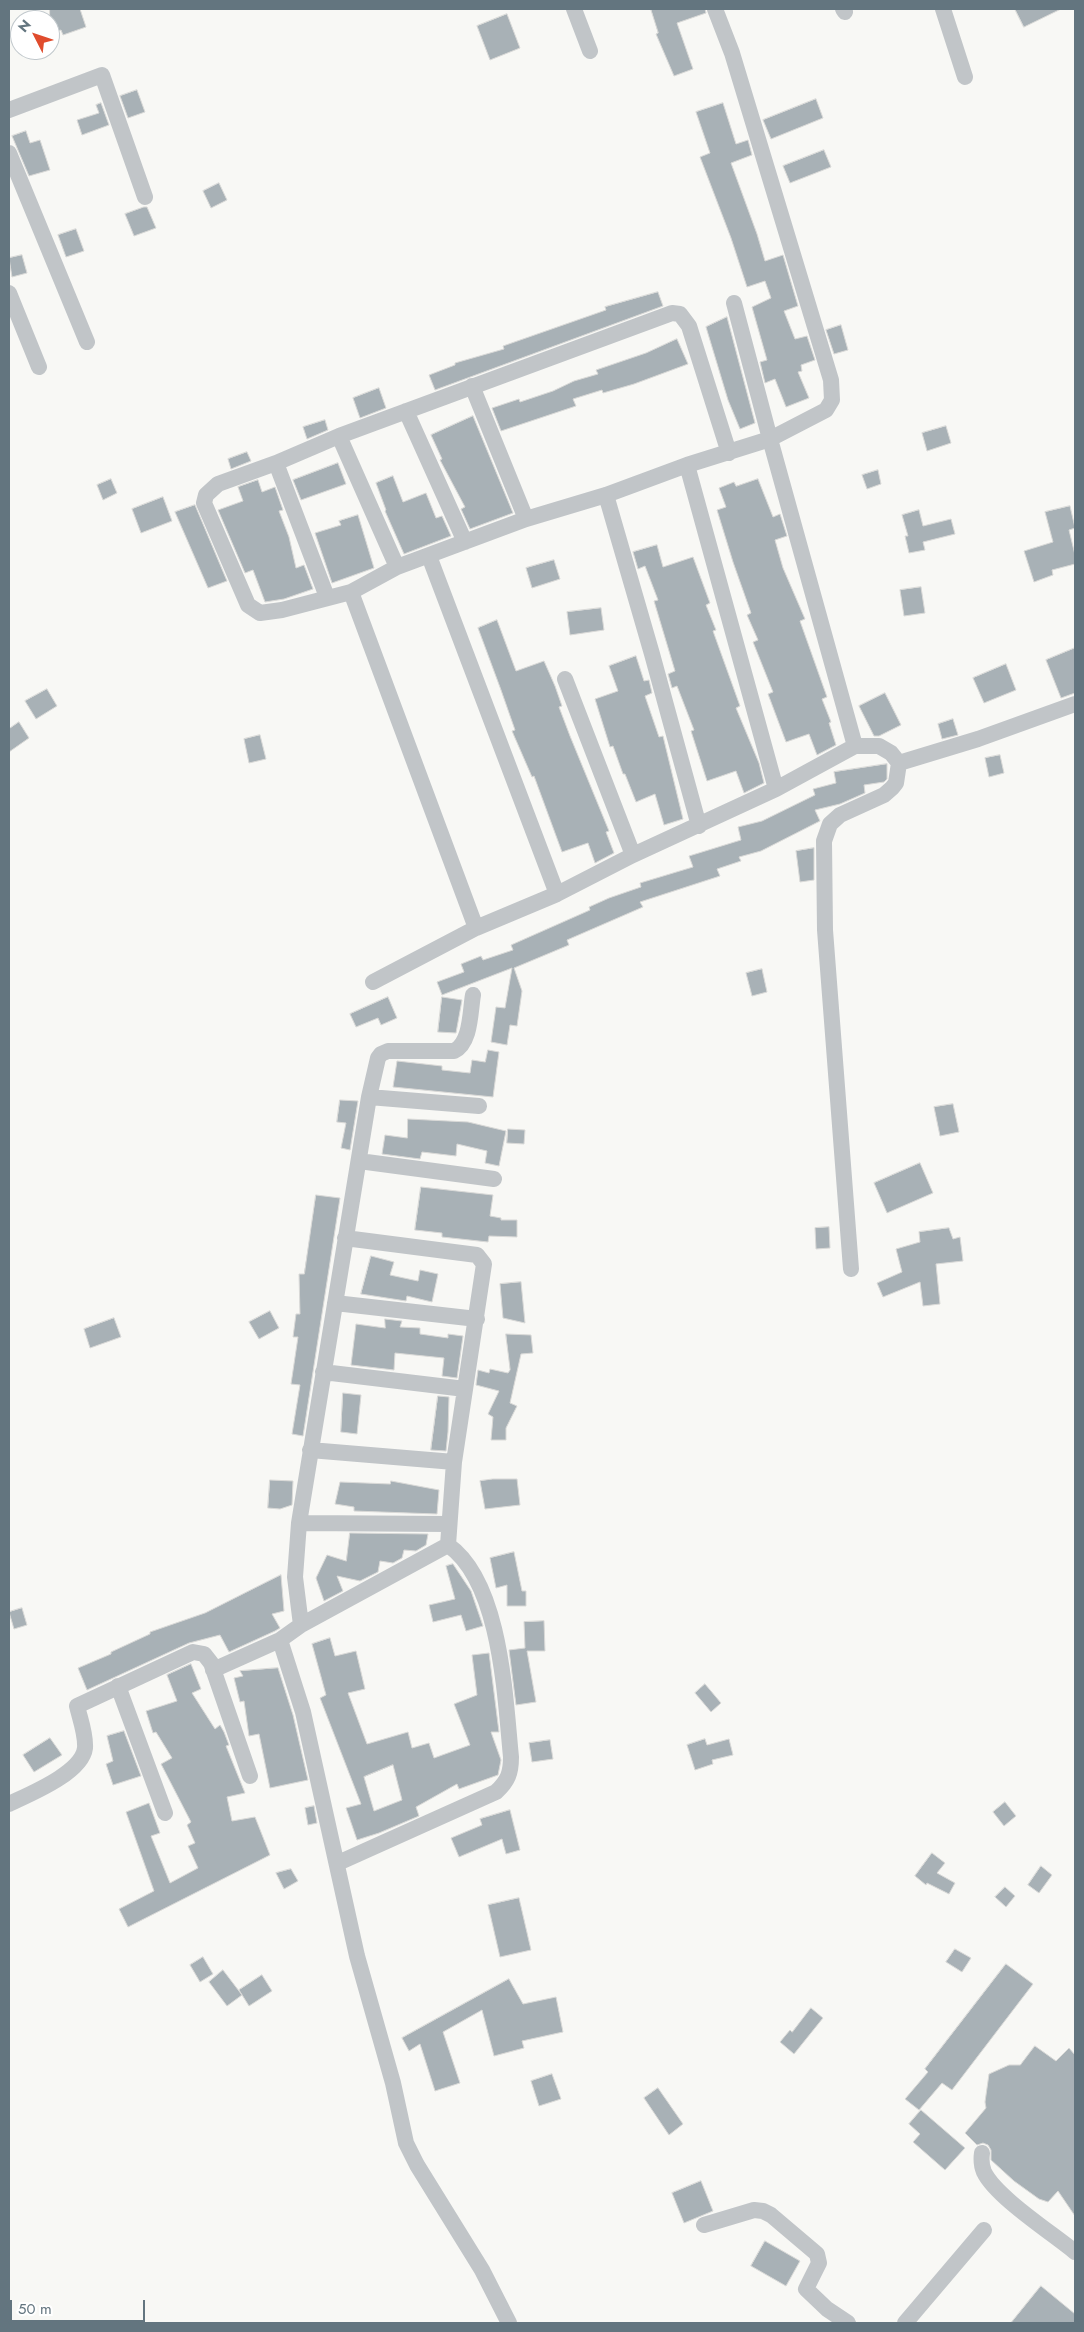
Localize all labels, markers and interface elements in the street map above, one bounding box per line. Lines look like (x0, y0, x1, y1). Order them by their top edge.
north arrow (10, 10, 60, 60)
text: N (13, 15, 36, 37)
scale bar (12, 2290, 148, 2322)
text: 50 m (18, 2298, 52, 2320)

